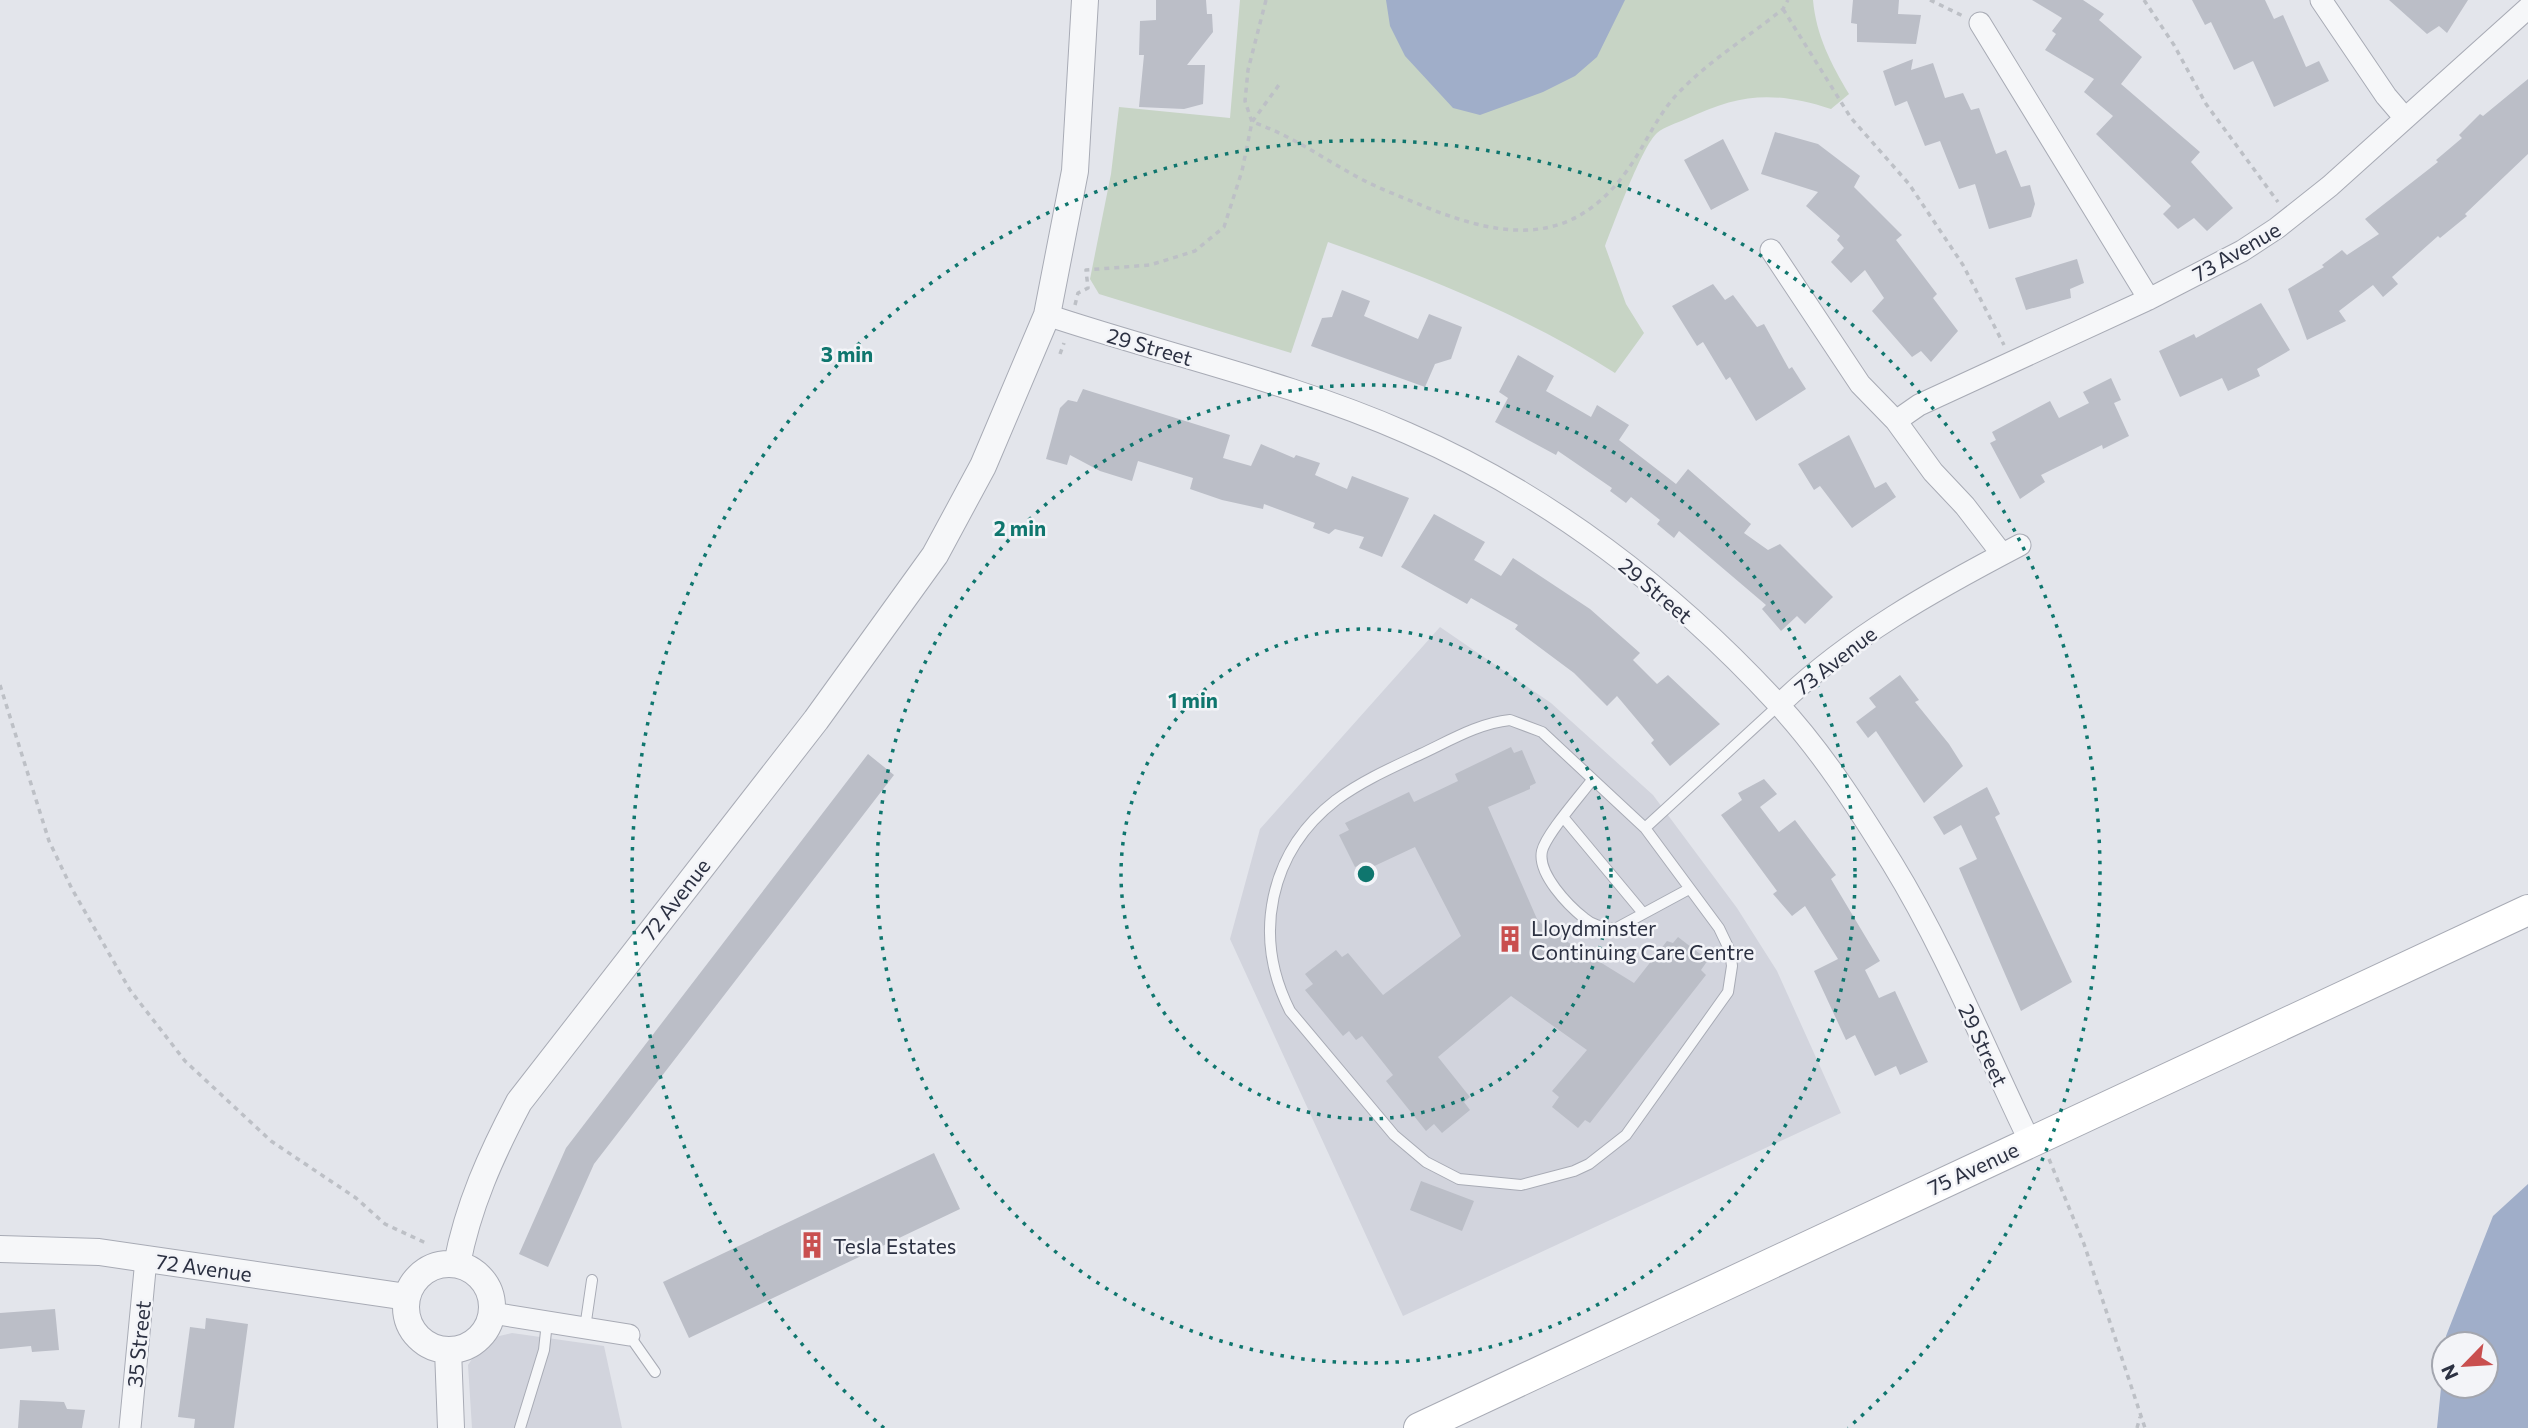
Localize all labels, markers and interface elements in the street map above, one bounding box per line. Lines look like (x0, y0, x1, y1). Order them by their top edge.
street label: 73 Avenue (2188, 216, 2284, 286)
street label: 29 Street (1104, 322, 1196, 370)
text: 3 min (821, 341, 873, 366)
text: 2 min (994, 515, 1046, 540)
street label: 29 Street (1614, 552, 1698, 628)
street label: 73 Avenue (1789, 620, 1881, 700)
text: 1 min (1168, 687, 1218, 712)
street label: 72 Avenue (635, 853, 715, 945)
centre of rings (1354, 862, 1378, 886)
place label: Lloydminster Continuing Care Centre (1531, 915, 1754, 964)
building icon: Lloydminster Continuing Care Centre (1495, 924, 1525, 954)
street label: 29 Street (1954, 1000, 2014, 1090)
street label: 75 Avenue (1924, 1136, 2022, 1200)
building icon: Tesla Estates (797, 1230, 827, 1260)
place label: Tesla Estates (833, 1233, 956, 1258)
street label: 72 Avenue (154, 1248, 254, 1286)
street label: 35 Street (121, 1299, 155, 1389)
north arrow (2430, 1330, 2500, 1400)
text: N (2436, 1361, 2463, 1384)

